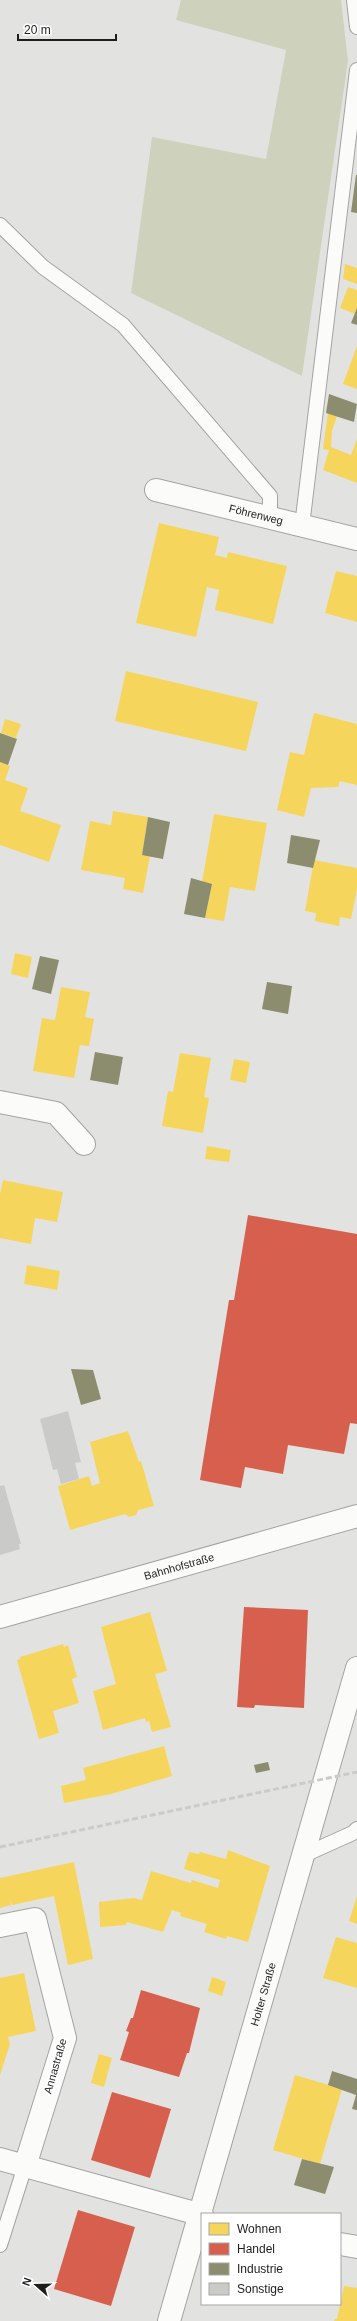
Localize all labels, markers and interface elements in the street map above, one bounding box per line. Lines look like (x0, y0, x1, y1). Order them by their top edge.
scale bar (18, 16, 116, 42)
text: 20 m (24, 23, 51, 37)
street label: Föhrenweg (228, 502, 284, 527)
street label: Bahnhofstraße (143, 1551, 215, 1582)
street label: Holter Straße (248, 1961, 278, 2027)
street label: Annastraße (41, 2037, 69, 2095)
legend (201, 2213, 341, 2305)
text: Wohnen (237, 2222, 281, 2236)
text: Handel (237, 2242, 275, 2256)
text: Industrie (237, 2262, 283, 2276)
north arrow (16, 2265, 56, 2305)
text: N (20, 2276, 34, 2287)
text: Sonstige (237, 2282, 284, 2296)

